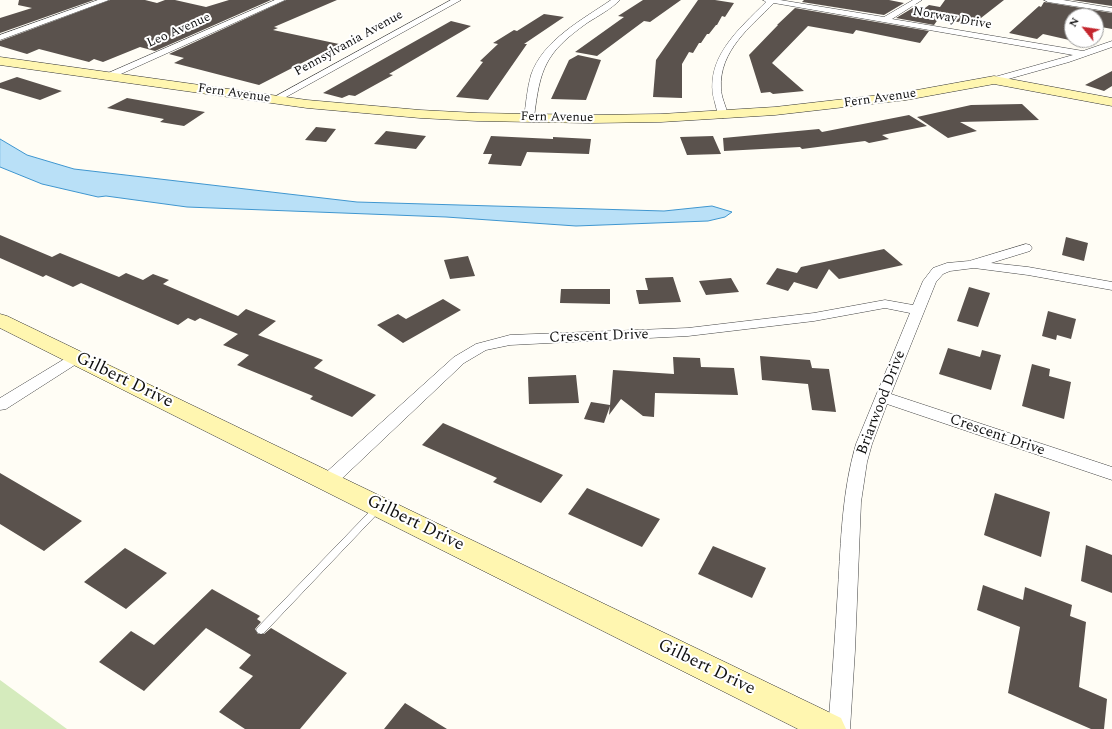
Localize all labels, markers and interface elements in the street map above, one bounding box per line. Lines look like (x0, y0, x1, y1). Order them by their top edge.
street label: Norway Drive (911, 4, 993, 34)
street label: Pennsylvania Avenue (292, 8, 406, 80)
north arrow (1064, 8, 1104, 48)
street label: Leo Avenue (145, 10, 213, 52)
text: N (1064, 14, 1084, 30)
street label: Fern Avenue (197, 81, 271, 107)
street label: Fern Avenue (843, 86, 917, 112)
street label: Fern Avenue (520, 110, 594, 126)
street label: Crescent Drive (549, 326, 649, 348)
street label: Gilbert Drive (72, 348, 176, 414)
street label: Briarwood Drive (854, 348, 910, 458)
street label: Crescent Drive (947, 411, 1047, 461)
street label: Gilbert Drive (363, 491, 467, 557)
street label: Gilbert Drive (654, 635, 758, 701)

